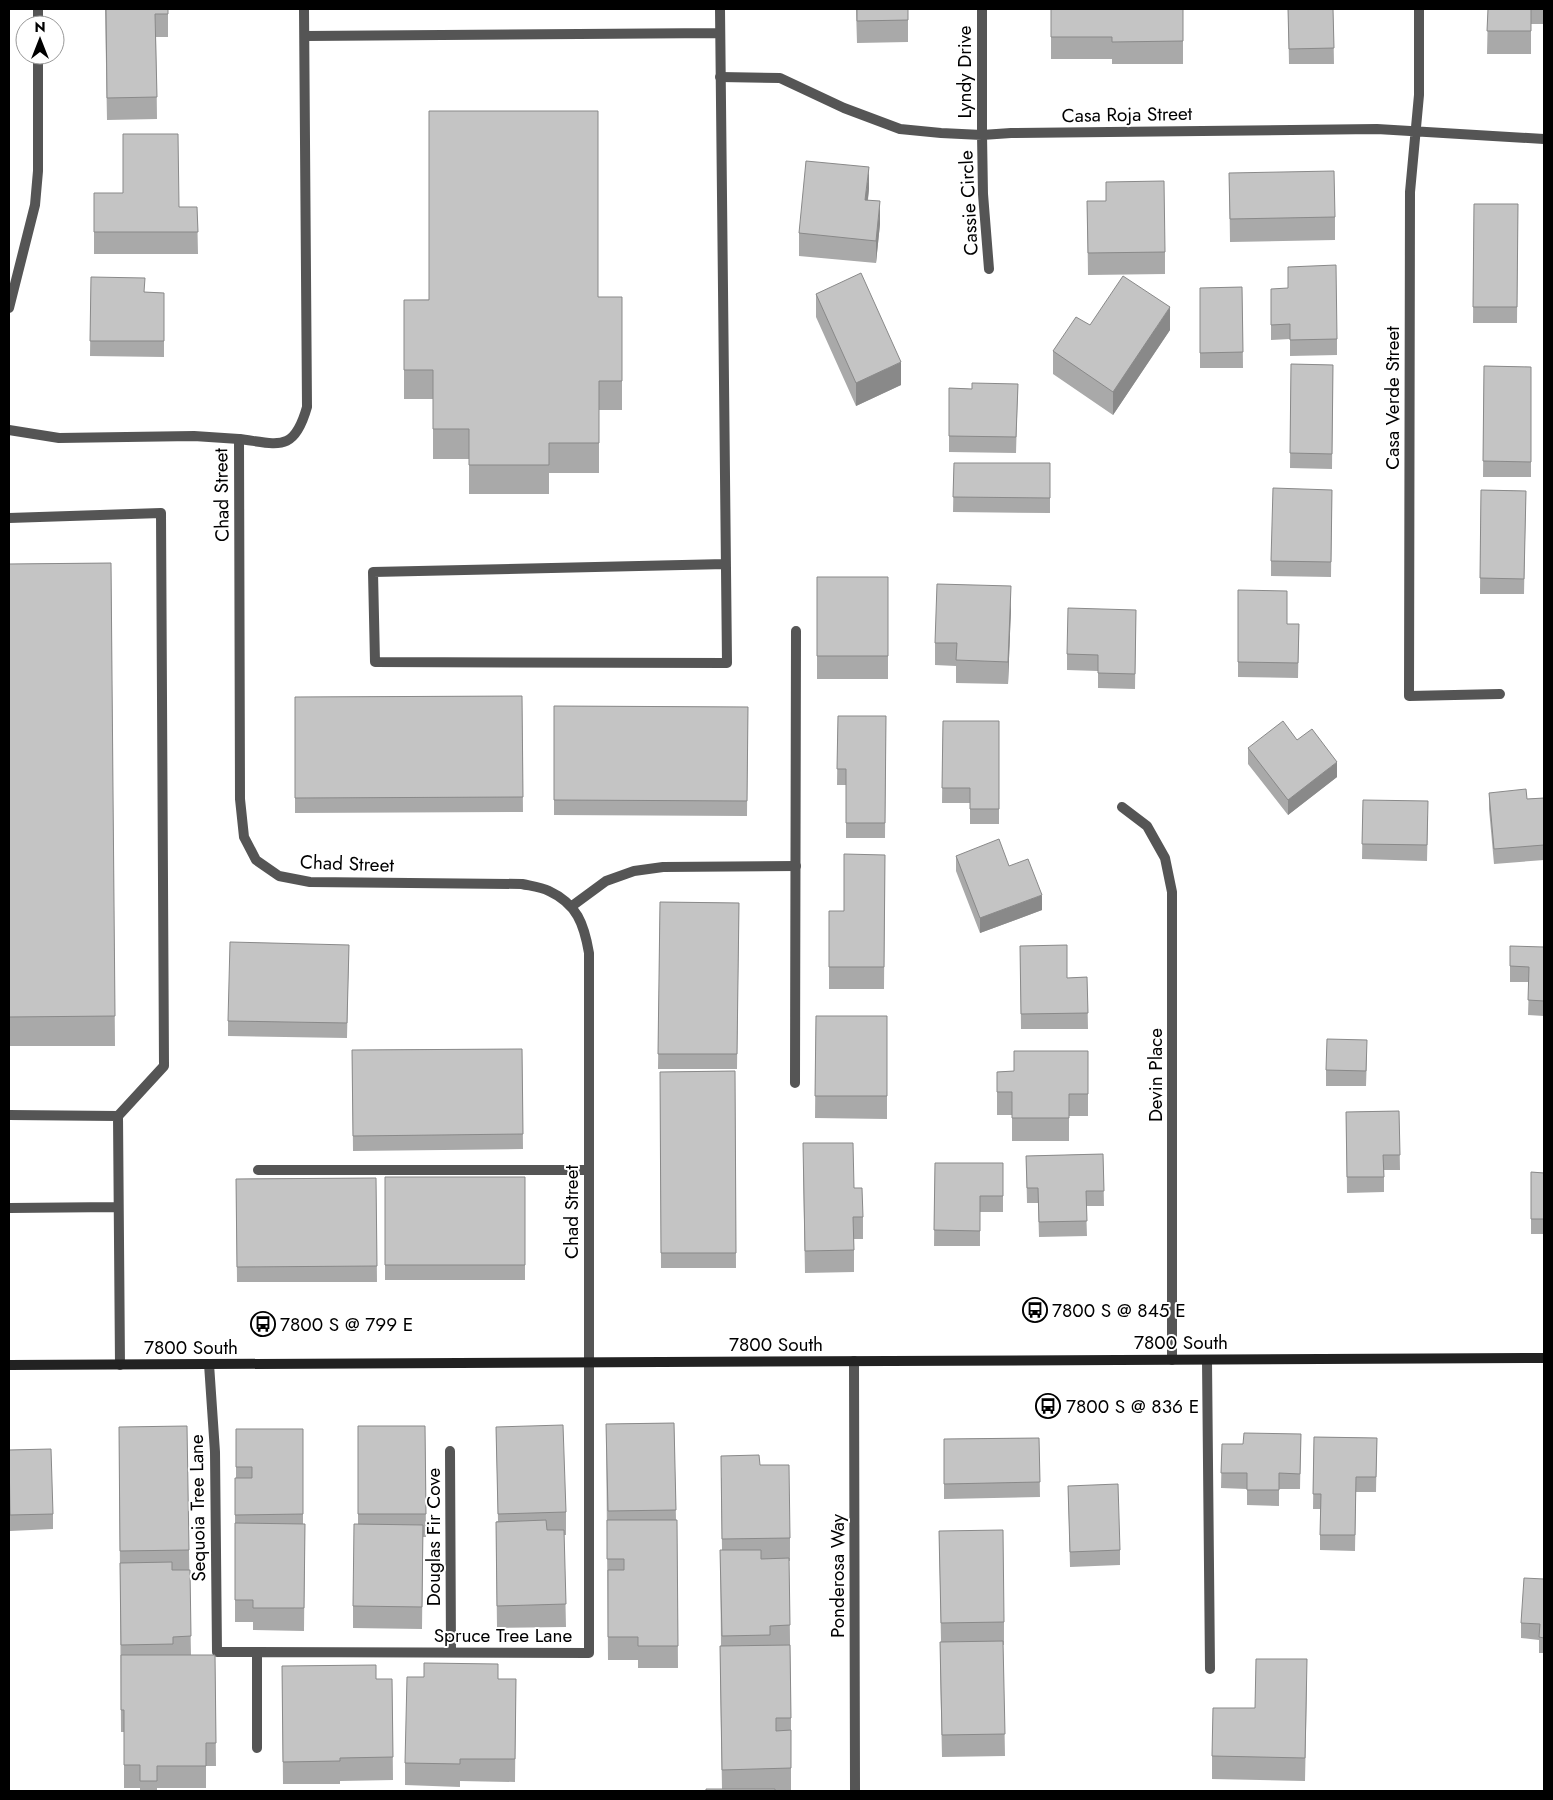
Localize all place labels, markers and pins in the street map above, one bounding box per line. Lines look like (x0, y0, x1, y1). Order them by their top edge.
bus stop icon: 7800 S @ 845 E (1022, 1297, 1048, 1323)
place label: 7800 S @ 845 E (1052, 1297, 1186, 1324)
bus stop icon: 7800 S @ 799 E (250, 1311, 276, 1337)
place label: 7800 S @ 799 E (280, 1311, 413, 1338)
bus stop icon: 7800 S @ 836 E (1035, 1393, 1061, 1419)
place label: 7800 S @ 836 E (1066, 1393, 1199, 1420)

